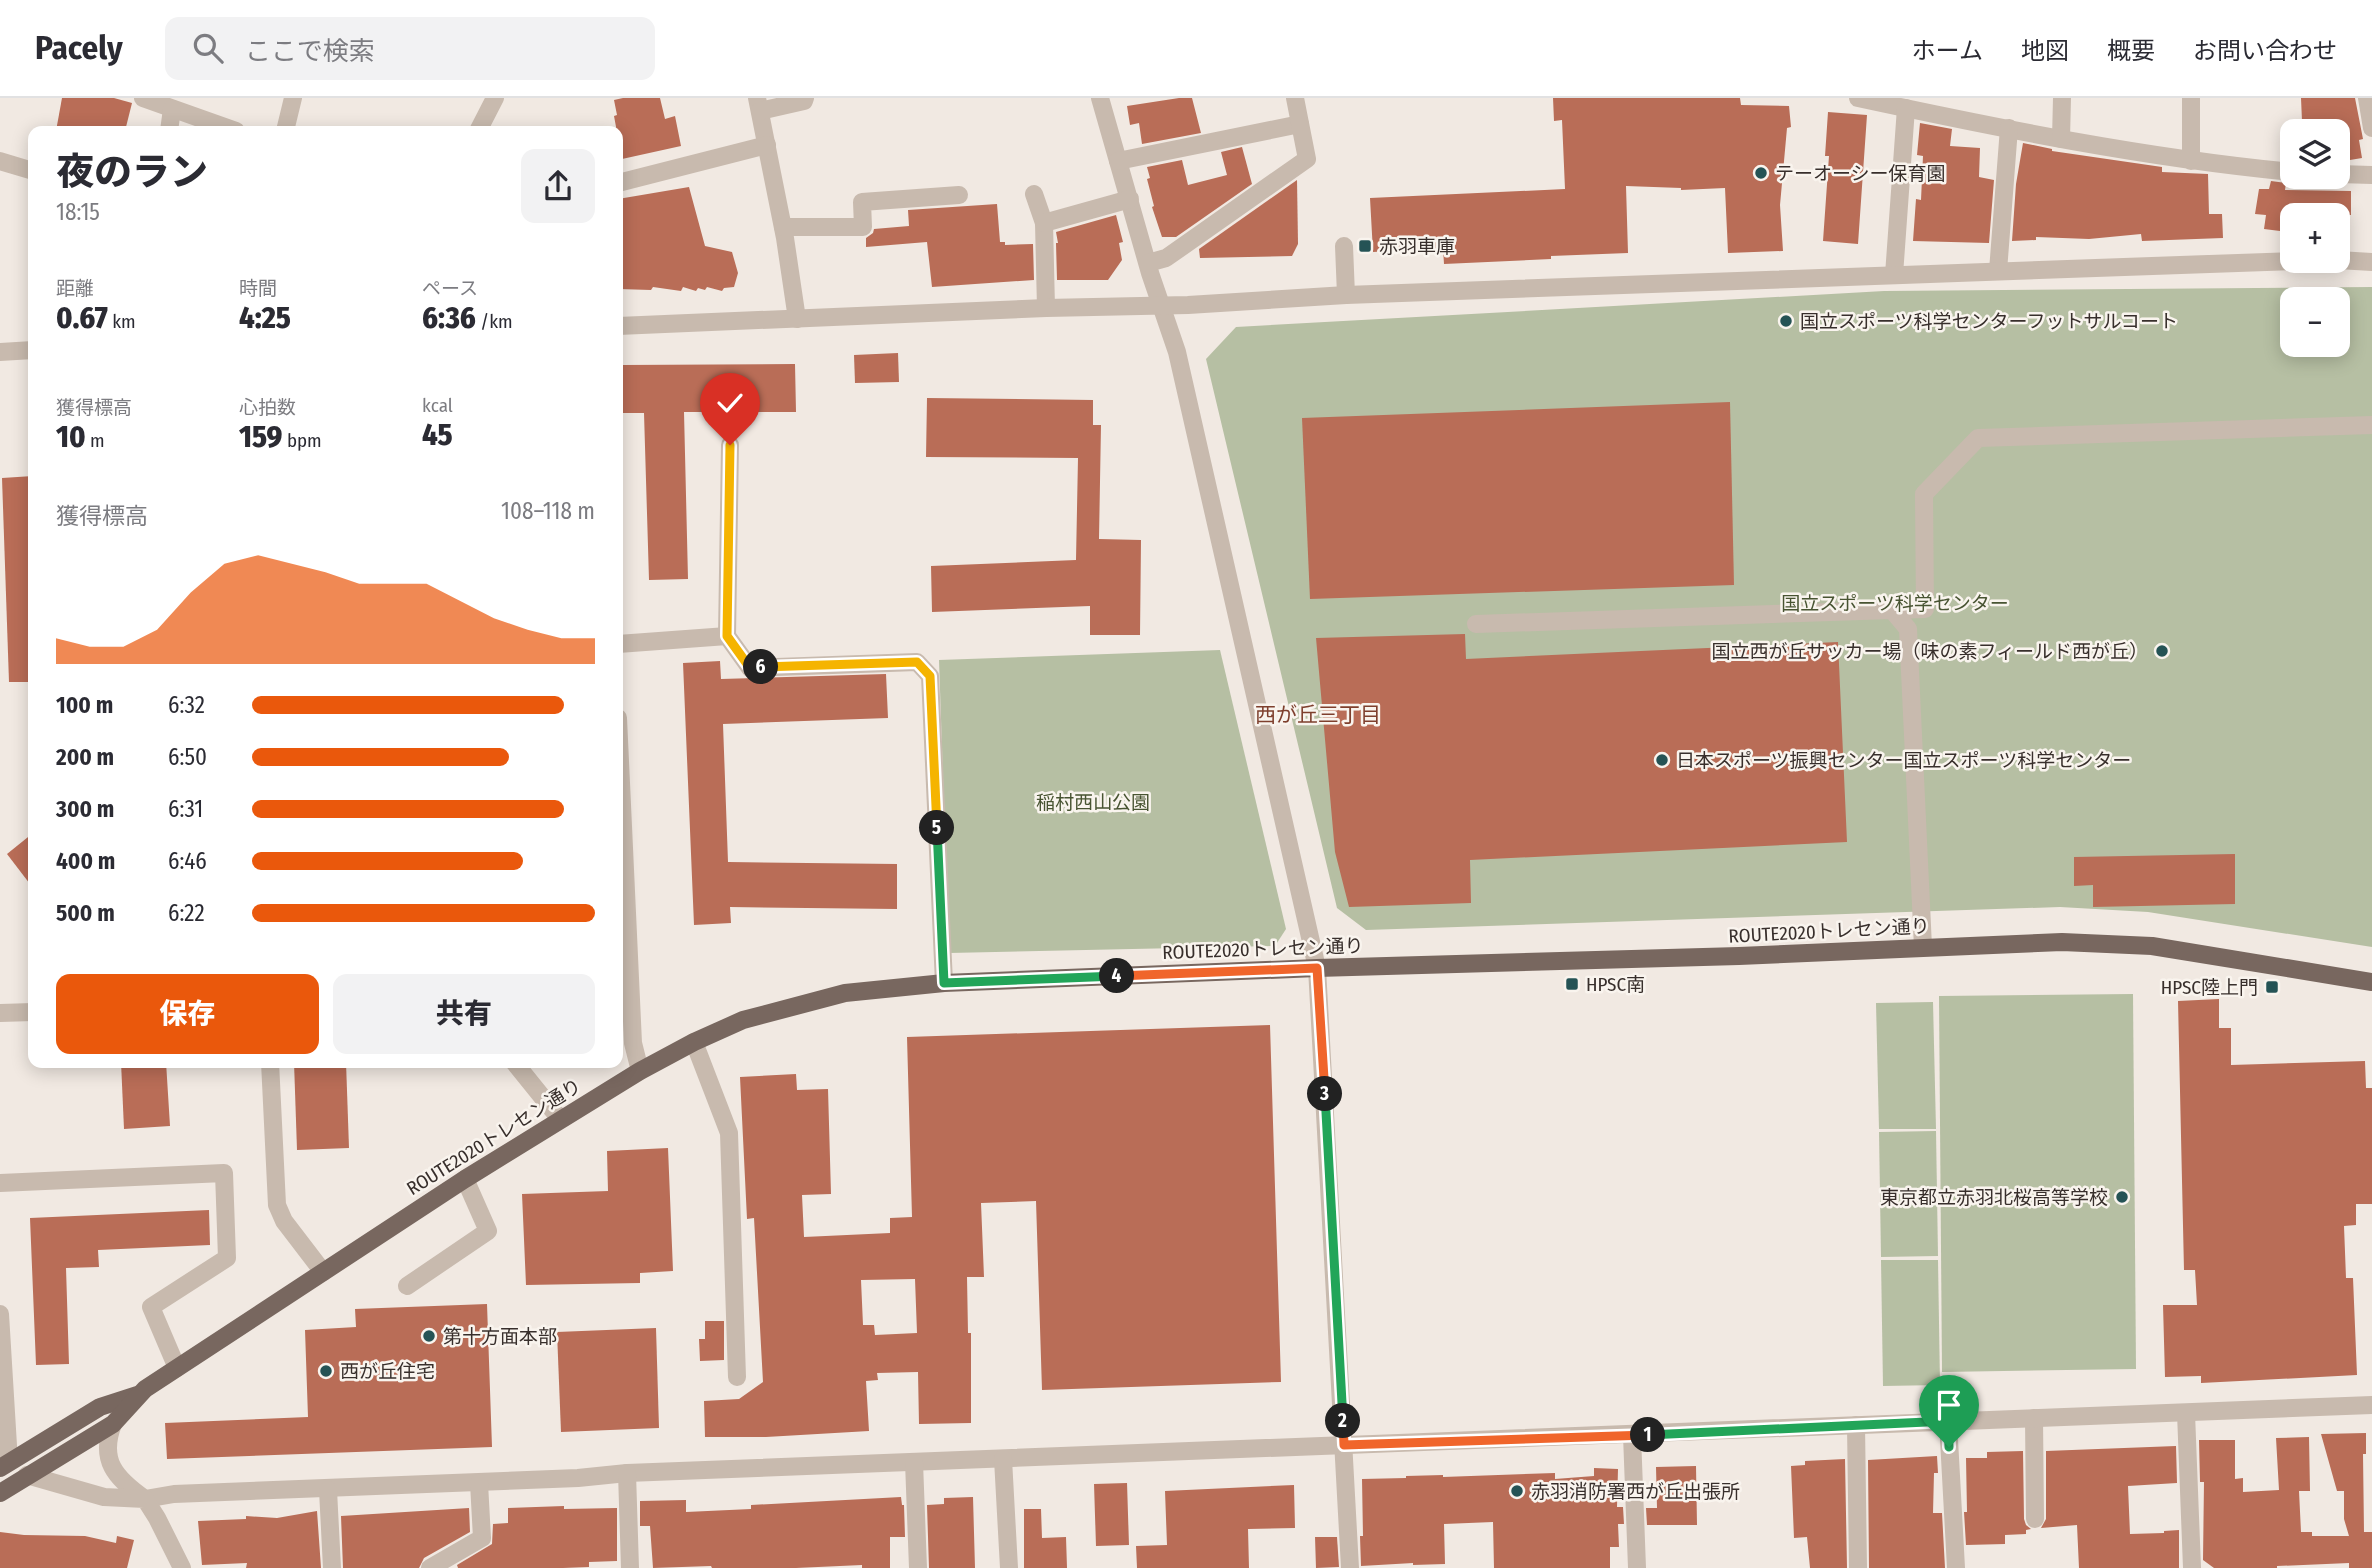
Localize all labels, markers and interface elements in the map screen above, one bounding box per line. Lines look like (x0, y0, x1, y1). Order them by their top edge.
search box (165, 17, 655, 80)
text: Pacely (35, 28, 123, 68)
icon: search (189, 29, 227, 67)
text: ここで検索 (245, 36, 375, 67)
text: ホーム (1912, 37, 1983, 65)
text: 地図 (2021, 37, 2069, 65)
text: 概要 (2107, 37, 2155, 65)
text: お問い合わせ (2193, 37, 2337, 65)
map controls (2280, 119, 2350, 357)
button: layers (2280, 119, 2350, 189)
text: 夜のラン (56, 149, 208, 195)
button: share (521, 149, 595, 223)
place label: テーオーシー保育園 (1775, 162, 1946, 185)
marker: テーオーシー保育園 (1753, 165, 1769, 181)
text: 18:15 (56, 198, 100, 226)
button: + (2280, 203, 2350, 273)
place label: 赤羽車庫 (1379, 235, 1455, 258)
marker: 赤羽車庫 (1357, 238, 1373, 254)
text: 距離 (56, 277, 94, 300)
text: 時間 (239, 277, 277, 300)
text: ペース (422, 277, 478, 300)
button: − (2280, 287, 2350, 357)
text: 0.67 (56, 300, 108, 336)
text: 4:25 (239, 300, 291, 336)
text: 6:36 (422, 300, 476, 336)
text: km (108, 310, 136, 333)
text: /km (476, 310, 513, 333)
place label: 国立スポーツ科学センターフットサルコート (1800, 310, 2178, 333)
marker: 国立スポーツ科学センターフットサルコート (1778, 313, 1794, 329)
pin (700, 373, 760, 445)
icon: check (711, 384, 749, 422)
text: kcal (422, 394, 453, 417)
text: 獲得標高 (56, 396, 132, 419)
text: 心拍数 (239, 396, 296, 419)
text: 45 (422, 417, 452, 453)
text: 10 (56, 419, 86, 455)
text: 159 (239, 419, 282, 455)
text: m (86, 429, 105, 452)
text: bpm (282, 429, 322, 452)
text: 108–118 m (501, 497, 595, 525)
text: 獲得標高 (56, 502, 148, 530)
park label: 国立スポーツ科学センター (1781, 592, 2009, 615)
place label: 国立西が丘サッカー場（味の素フィールド西が丘） (1711, 640, 2148, 663)
marker: 国立西が丘サッカー場（味の素フィールド西が丘） (2154, 643, 2170, 659)
pin: 6 (744, 650, 778, 684)
text: 6 (756, 655, 765, 678)
text: 100 m (56, 691, 113, 719)
text: 6:32 (168, 691, 205, 719)
district label: 西が丘三丁目 (1255, 702, 1381, 728)
text: 200 m (56, 743, 114, 771)
text: 6:50 (168, 743, 207, 771)
place label: 日本スポーツ振興センター国立スポーツ科学センター (1676, 749, 2131, 772)
marker: 日本スポーツ振興センター国立スポーツ科学センター (1654, 752, 1670, 768)
park label: 稲村西山公園 (1036, 791, 1150, 814)
text: 300 m (56, 795, 114, 823)
text: 6:31 (168, 795, 203, 823)
pin: 5 (920, 810, 954, 846)
text: 5 (932, 816, 941, 839)
text: 400 m (56, 847, 115, 875)
text: 6:46 (168, 847, 207, 875)
text: 500 m (56, 899, 115, 927)
text: 6:22 (168, 899, 205, 927)
street label: ROUTE2020トレセン通り (1728, 914, 1930, 948)
street label: ROUTE2020トレセン通り (1162, 934, 1364, 964)
pin: 4 (1100, 958, 1134, 994)
text: 4 (1112, 964, 1121, 987)
place label: HPSC南 (1586, 973, 1645, 996)
button: 保存 (56, 974, 319, 1054)
button: 共有 (333, 974, 595, 1054)
marker: HPSC南 (1564, 976, 1580, 992)
place label: HPSC陸上門 (2161, 976, 2258, 999)
marker: HPSC陸上門 (2264, 979, 2280, 995)
street label: ROUTE2020トレセン通り (403, 1074, 585, 1200)
pin: 3 (1308, 1076, 1342, 1112)
text: 3 (1320, 1082, 1329, 1105)
place label: 東京都立赤羽北桜高等学校 (1880, 1186, 2108, 1209)
marker: 東京都立赤羽北桜高等学校 (2114, 1189, 2130, 1205)
place label: 第十方面本部 (443, 1325, 557, 1348)
marker: 第十方面本部 (421, 1328, 437, 1344)
place label: 西が丘住宅 (340, 1360, 435, 1383)
marker: 西が丘住宅 (318, 1363, 334, 1379)
pin (1919, 1375, 1979, 1447)
icon: arrive (1930, 1386, 1968, 1424)
pin: 2 (1326, 1404, 1360, 1438)
text: 2 (1338, 1409, 1347, 1432)
pin: 1 (1630, 1418, 1666, 1452)
text: 1 (1643, 1423, 1652, 1446)
place label: 赤羽消防署西が丘出張所 (1531, 1480, 1740, 1503)
marker: 赤羽消防署西が丘出張所 (1509, 1483, 1525, 1499)

